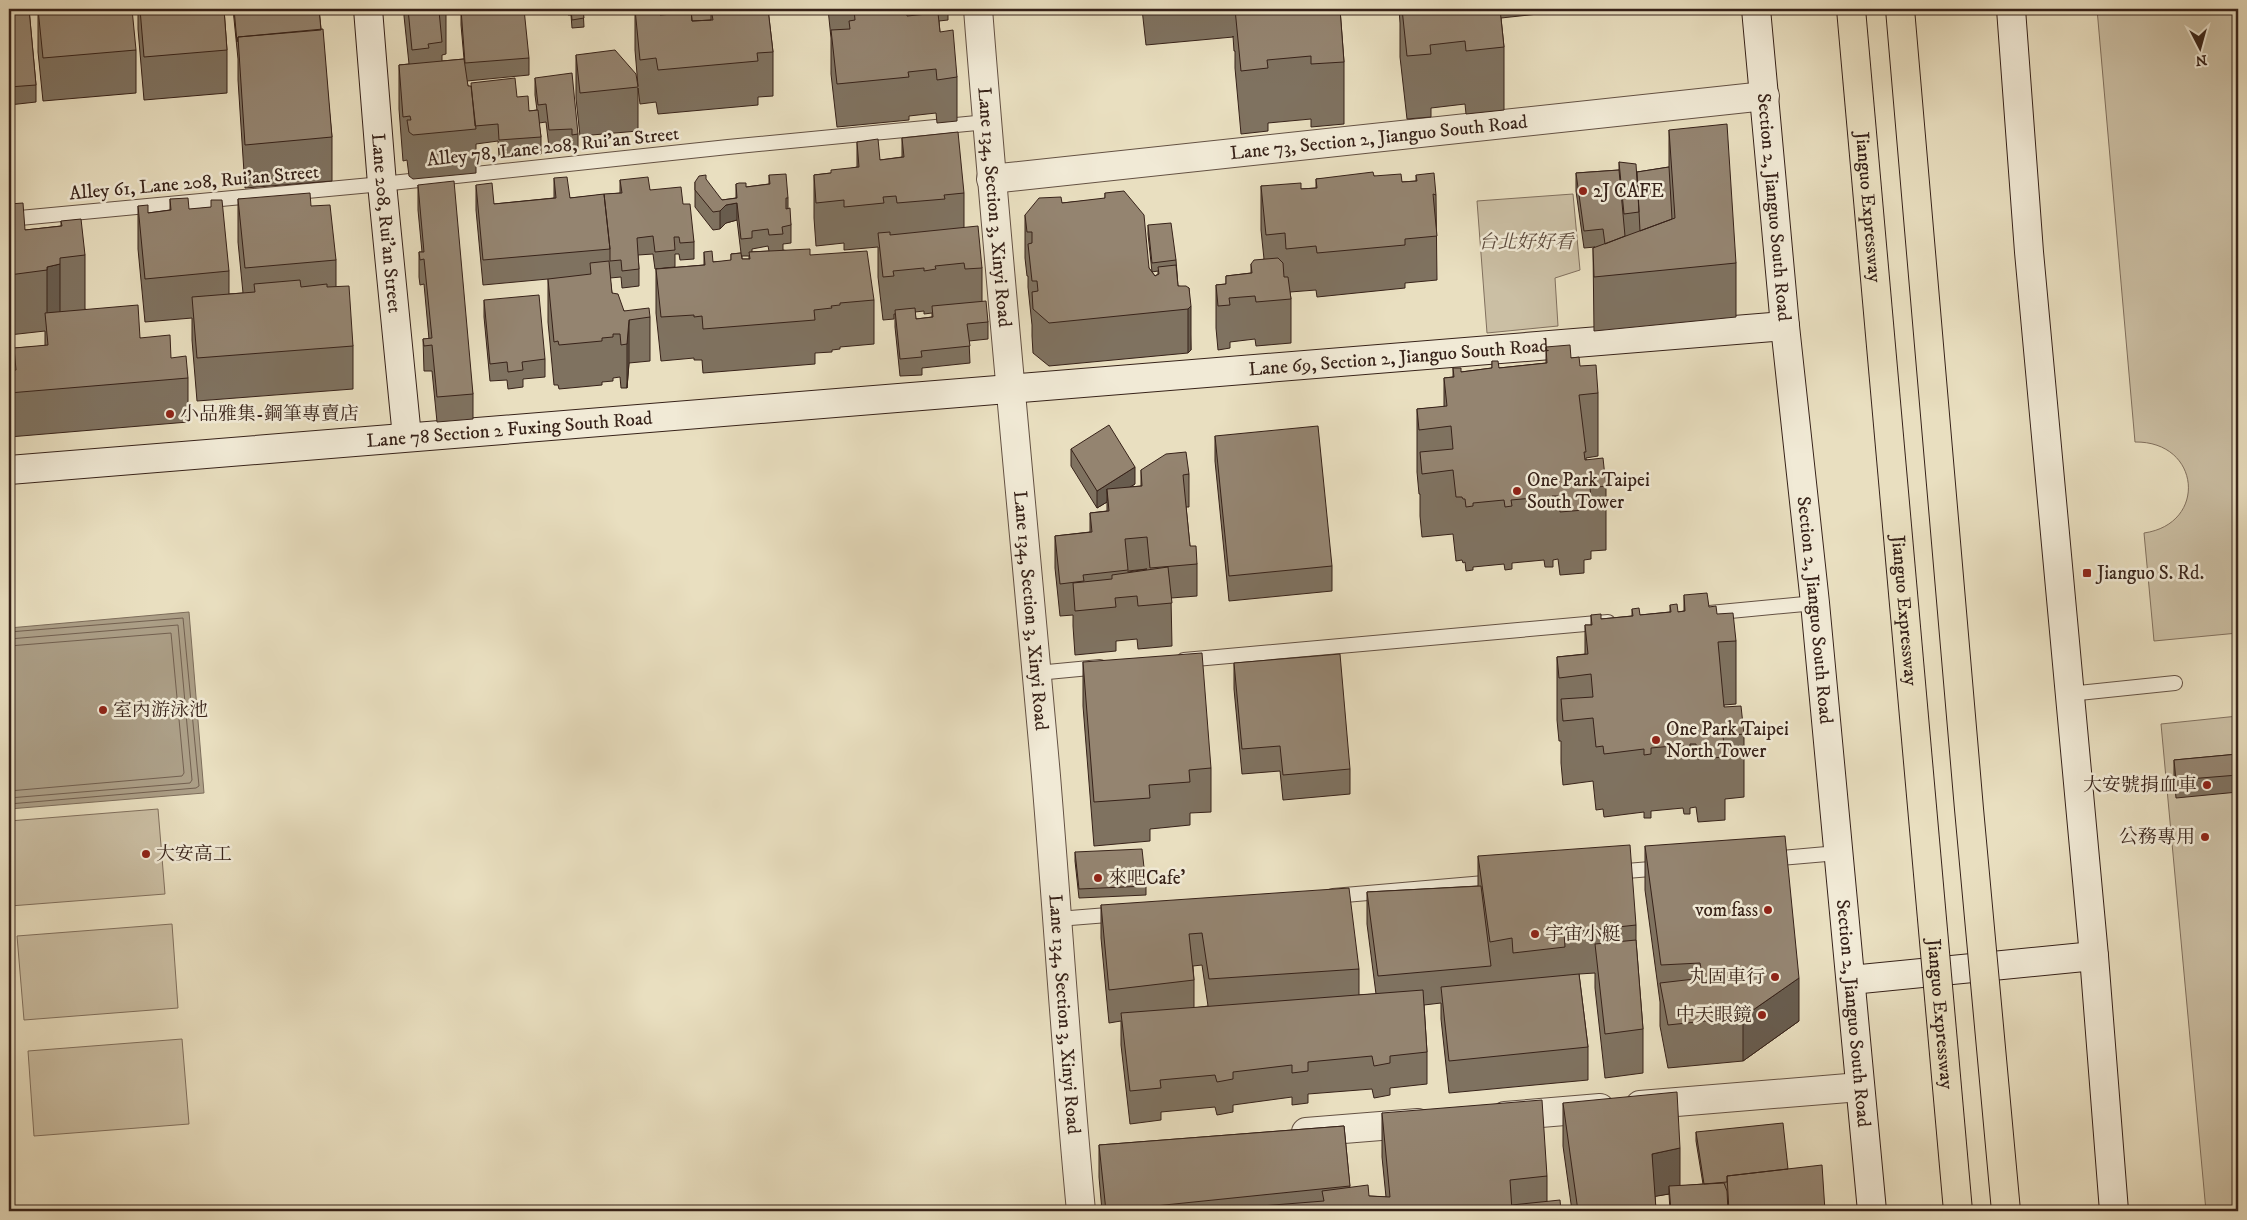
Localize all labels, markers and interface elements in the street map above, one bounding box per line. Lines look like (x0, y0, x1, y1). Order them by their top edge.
north arrow (2174, 22, 2224, 72)
text: N (2194, 50, 2208, 70)
street label: Lane 134, Section 3, Xinyi Road (973, 86, 1016, 329)
street label: Section 2, Jianguo South Road (1752, 92, 1796, 323)
street label: Lane 73, Section 2, Jianguo South Road (1229, 110, 1529, 165)
street label: Alley 78, Lane 208, Rui'an Street (426, 122, 680, 172)
street label: Jianguo Expressway (1850, 129, 1887, 284)
street label: Lane 208, Rui'an Street (366, 132, 406, 314)
street label: Alley 61, Lane 208, Rui'an Street (68, 161, 320, 205)
place label: 2J CAFE (1593, 180, 1664, 203)
marker: 2J CAFE (1577, 185, 1589, 197)
park label: 台北好好看 (1478, 231, 1575, 254)
street label: Lane 69, Section 2, Jianguo South Road (1247, 334, 1550, 381)
place label: 小品雅集-鋼筆專賣店 (180, 403, 359, 426)
street label: Lane 78 Section 2 Fuxing South Road (366, 406, 654, 452)
marker: 小品雅集-鋼筆專賣店 (164, 408, 176, 420)
place label: One Park Taipei South Tower (1527, 469, 1650, 514)
marker: One Park Taipei South Tower (1511, 485, 1523, 497)
street label: Lane 134, Section 3, Xinyi Road (1008, 490, 1053, 732)
street label: Section 2, Jianguo South Road (1792, 495, 1838, 726)
street label: Jianguo Expressway (1886, 532, 1923, 688)
place label: Jianguo S. Rd. (2095, 562, 2204, 585)
marker: Jianguo S. Rd. (2081, 567, 2093, 579)
place label: 室內游泳池 (113, 699, 208, 722)
marker: 室內游泳池 (97, 704, 109, 716)
place label: One Park Taipei North Tower (1666, 718, 1789, 763)
marker: One Park Taipei North Tower (1650, 734, 1662, 746)
place label: 大安號捐血車 (2083, 774, 2197, 797)
marker: 大安號捐血車 (2201, 779, 2213, 791)
place label: 公務專用 (2119, 826, 2195, 849)
marker: 公務專用 (2199, 831, 2211, 843)
place label: 大安高工 (156, 843, 232, 866)
marker: 大安高工 (140, 848, 152, 860)
place label: 來吧Cafe' (1108, 867, 1186, 890)
marker: 來吧Cafe' (1092, 872, 1104, 884)
street label: Lane 134, Section 3, Xinyi Road (1044, 893, 1086, 1136)
street label: Section 2, Jianguo South Road (1831, 898, 1876, 1129)
place label: vom fass (1694, 899, 1758, 922)
marker: vom fass (1762, 904, 1774, 916)
place label: 宇宙小艇 (1545, 923, 1621, 946)
marker: 宇宙小艇 (1529, 928, 1541, 940)
street label: Jianguo Expressway (1922, 936, 1959, 1091)
place label: 丸固車行 (1689, 966, 1765, 989)
marker: 丸固車行 (1769, 971, 1781, 983)
place label: 中天眼鏡 (1676, 1004, 1752, 1027)
marker: 中天眼鏡 (1756, 1009, 1768, 1021)

